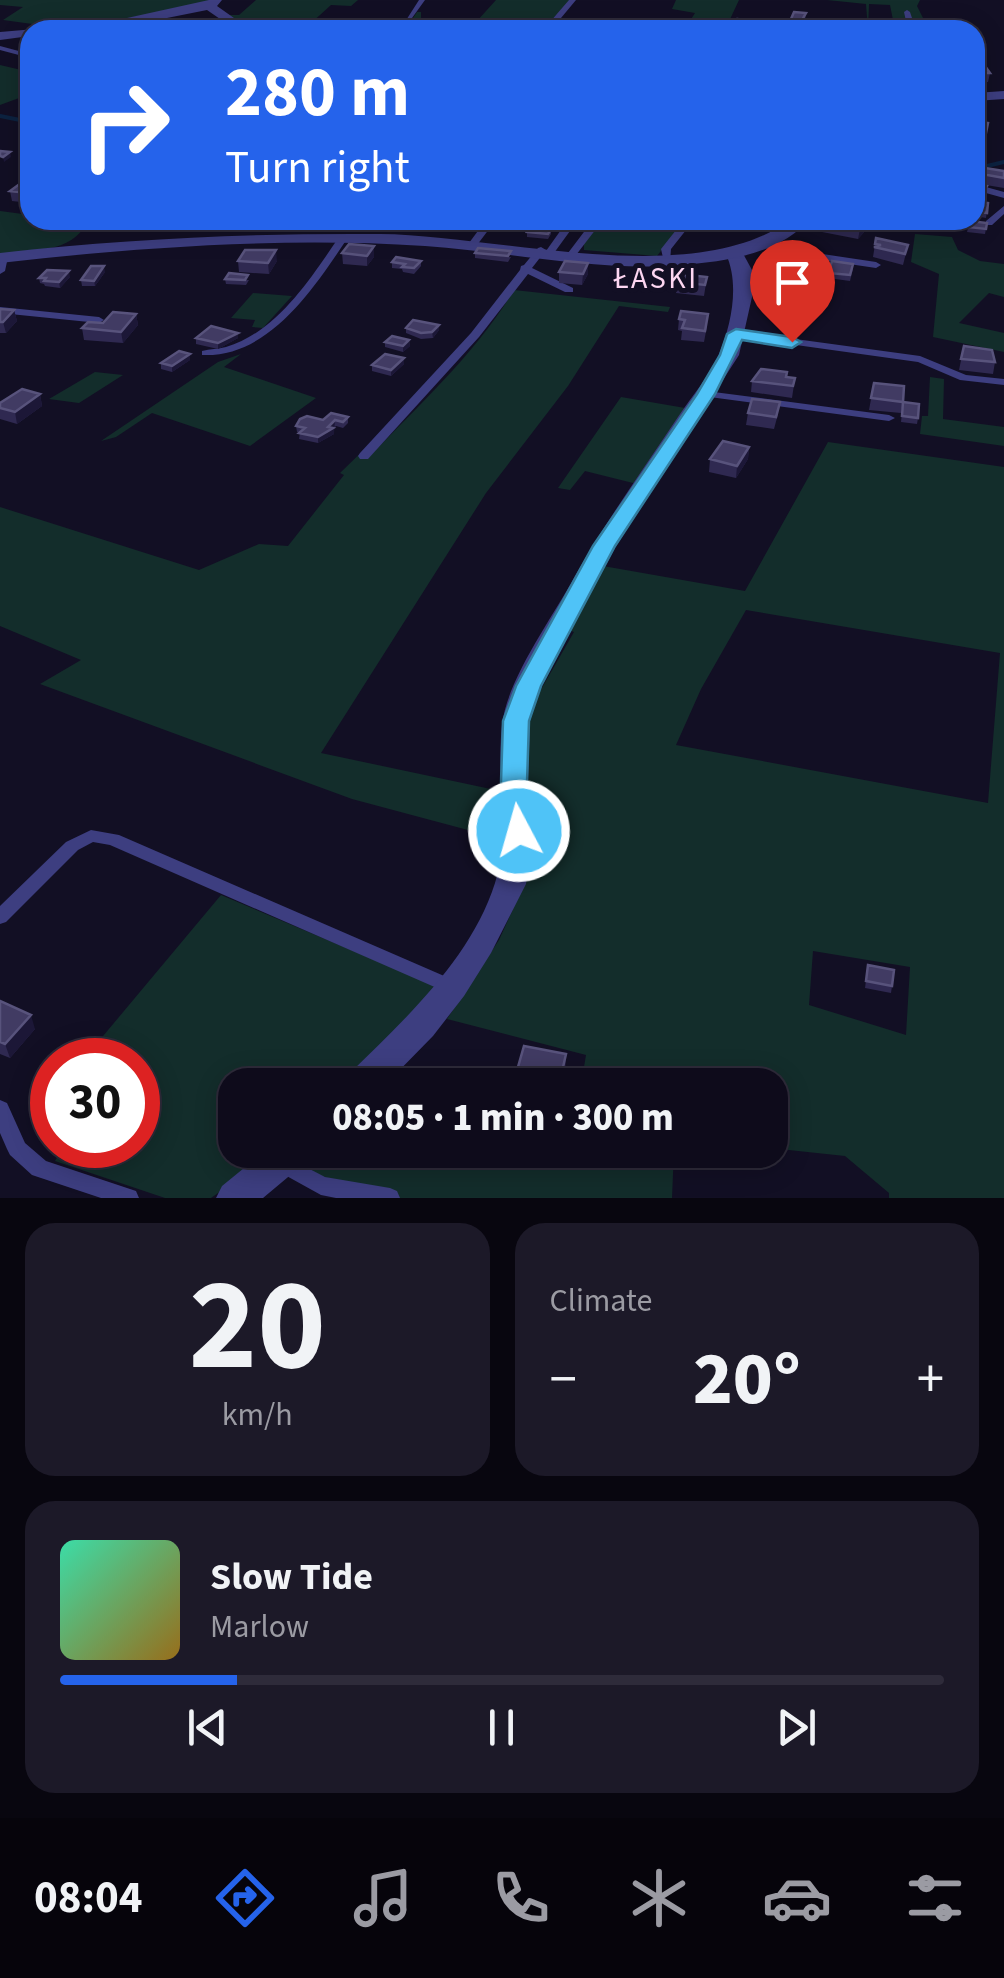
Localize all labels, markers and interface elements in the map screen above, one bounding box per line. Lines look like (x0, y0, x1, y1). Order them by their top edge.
text: 280 m (225, 43, 410, 143)
icon: right (60, 60, 190, 190)
text: Turn right (225, 136, 410, 200)
pin (750, 240, 835, 343)
icon: arrive (765, 255, 820, 310)
district label: ŁASKI (612, 257, 699, 300)
position arrow (467, 779, 571, 883)
speed limit sign: 30 (30, 1038, 160, 1168)
text: 08:05 · 1 min · 300 m (332, 1091, 674, 1145)
text: 20 (189, 1234, 326, 1419)
text: Climate (550, 1278, 652, 1324)
text: 20° (693, 1326, 801, 1433)
text: − (550, 1341, 577, 1419)
text: + (917, 1341, 944, 1419)
text: km/h (222, 1392, 293, 1438)
text: Slow Tide (210, 1550, 373, 1604)
text: Marlow (210, 1604, 309, 1650)
icon: previous (180, 1700, 235, 1755)
icon: pause (474, 1700, 529, 1755)
icon: next (769, 1700, 824, 1755)
icon: directions (210, 1863, 280, 1933)
icon: music (348, 1863, 418, 1933)
icon: phone (486, 1863, 556, 1933)
icon: climate (624, 1863, 694, 1933)
icon: car (762, 1863, 832, 1933)
icon: filters (900, 1863, 970, 1933)
text: 08:04 (34, 1866, 143, 1930)

